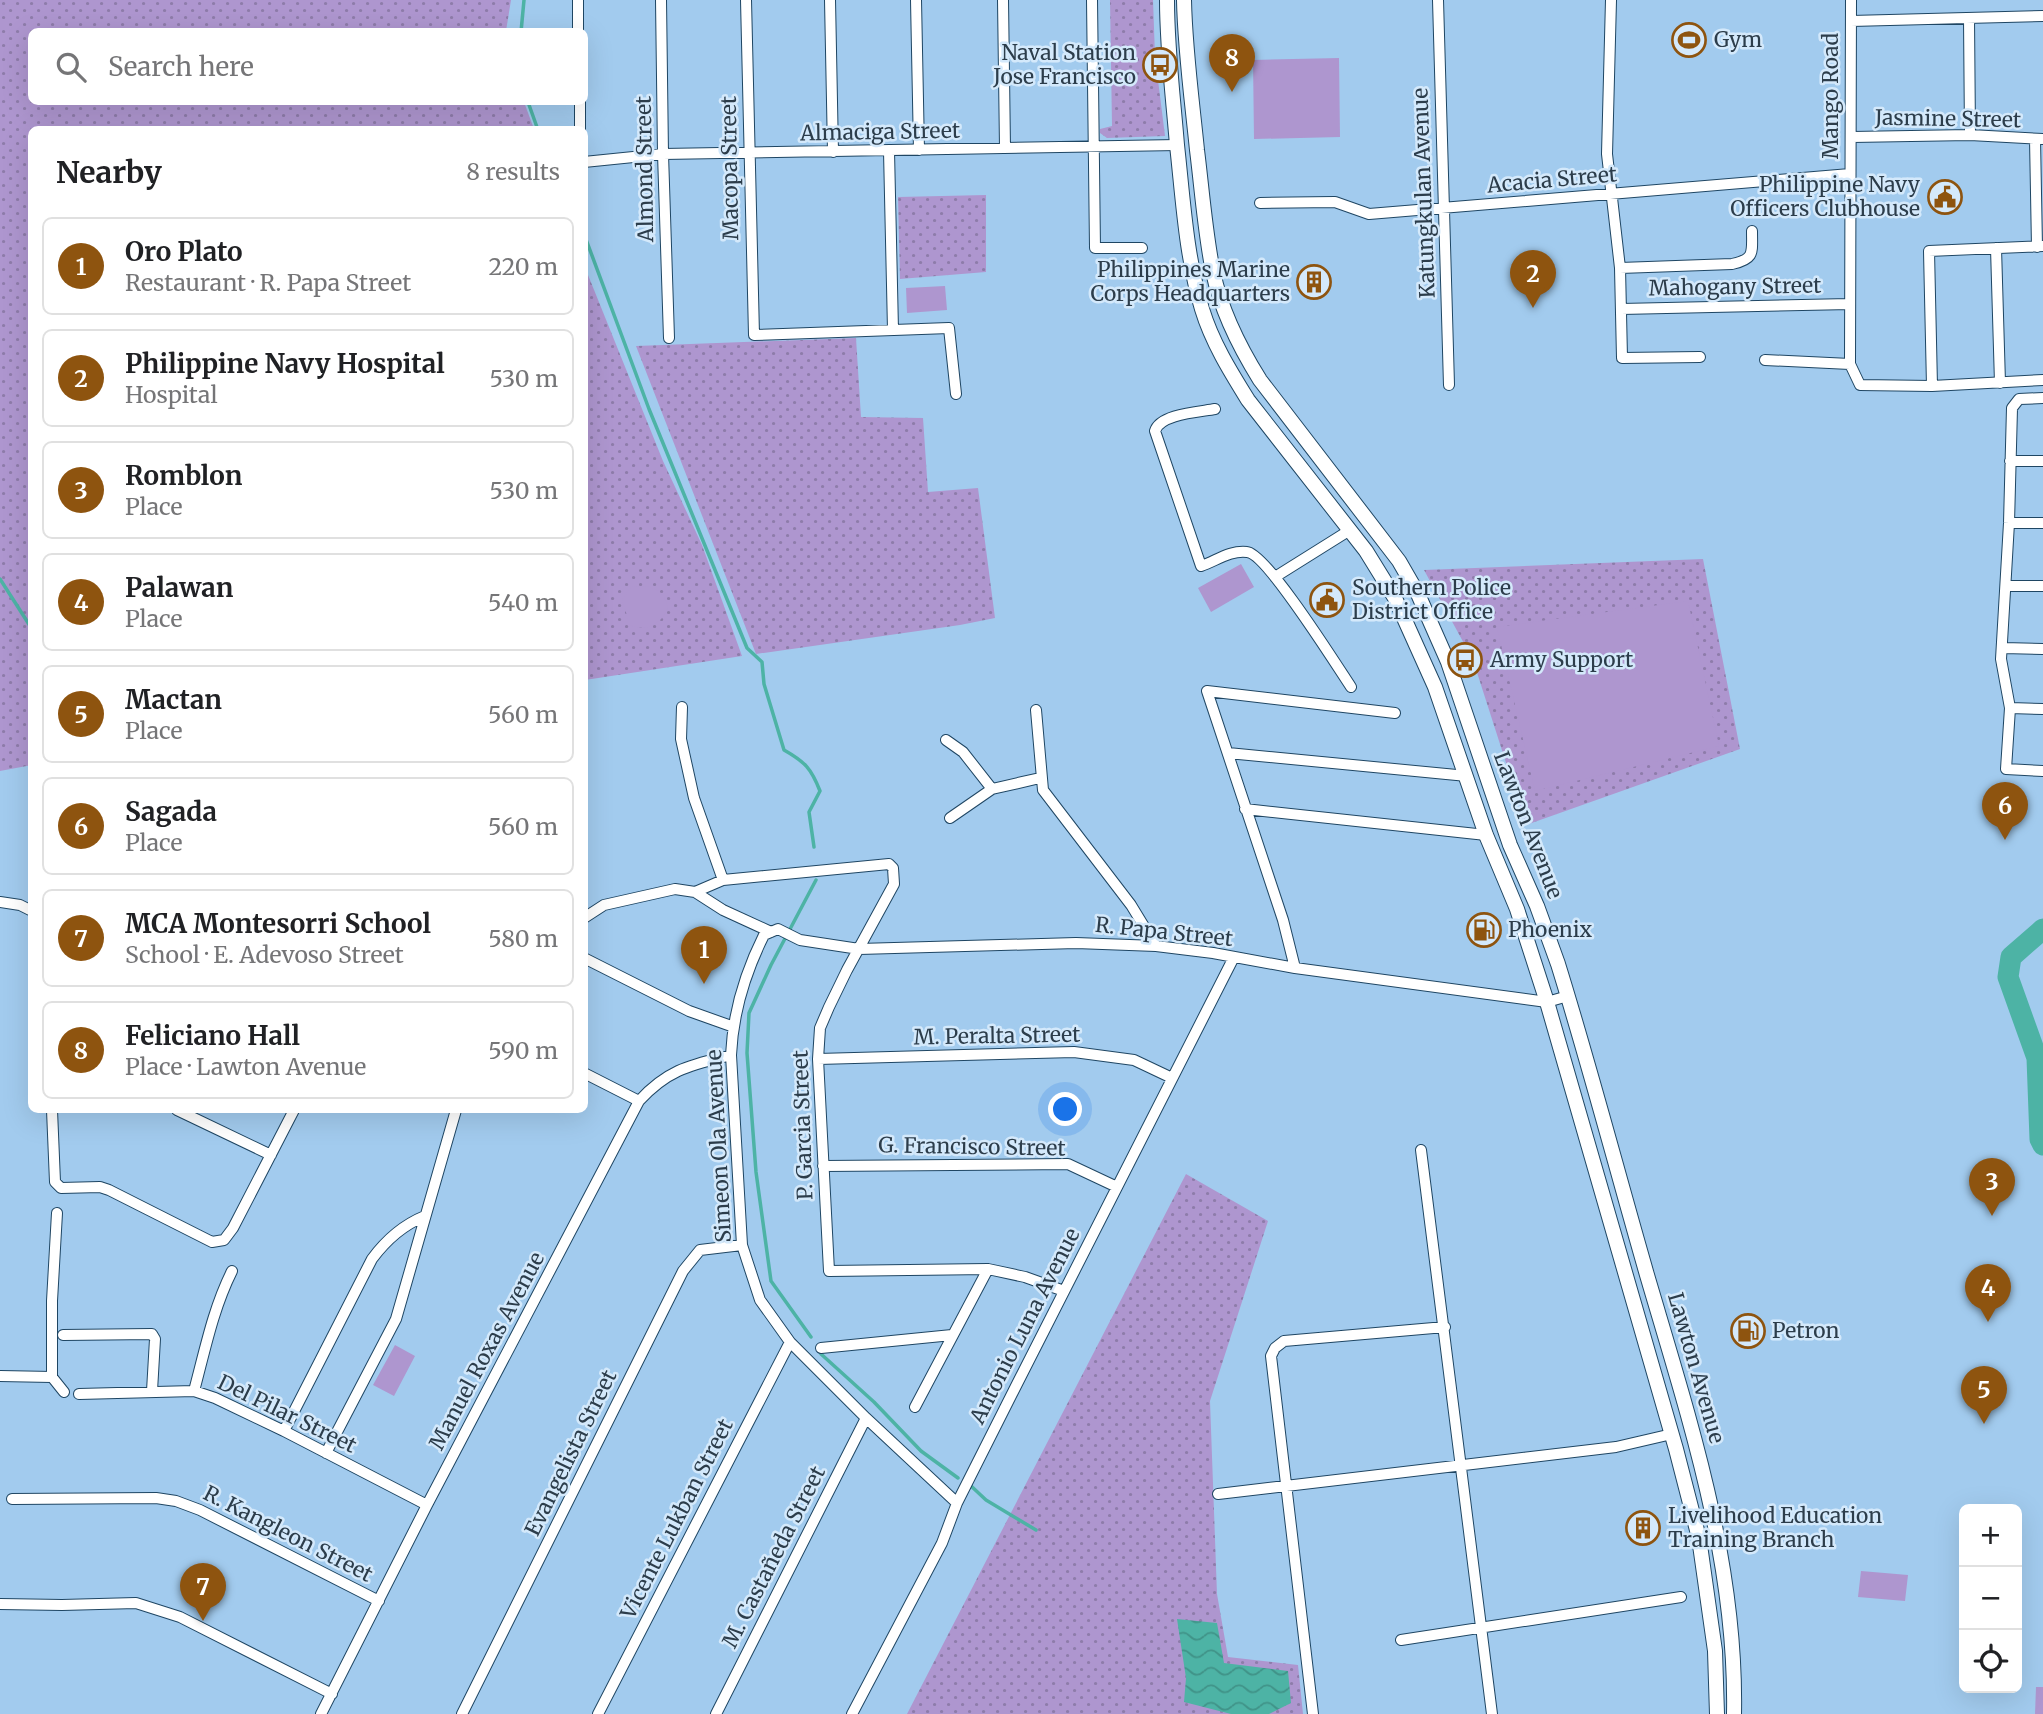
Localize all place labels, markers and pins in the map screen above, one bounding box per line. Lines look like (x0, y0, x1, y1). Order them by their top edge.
sports icon: Gym (1670, 21, 1708, 59)
place label: Gym (1714, 26, 1762, 53)
pin: 8 (1209, 34, 1255, 92)
place label: Naval Station Jose Francisco (992, 39, 1136, 90)
bus stop icon: Naval Station Jose Francisco (1141, 46, 1179, 84)
place label: Philippine Navy Officers Clubhouse (1730, 171, 1921, 222)
public building icon: Philippine Navy Officers Clubhouse (1926, 178, 1964, 216)
pin: 2 (1510, 250, 1556, 308)
place label: Philippines Marine Corps Headquarters (1090, 256, 1290, 307)
building icon: Philippines Marine Corps Headquarters (1295, 263, 1333, 301)
place label: Southern Police District Office (1352, 574, 1511, 625)
public building icon: Southern Police District Office (1308, 581, 1346, 619)
bus stop icon: Army Support (1446, 641, 1484, 679)
place label: Army Support (1489, 646, 1633, 673)
pin: 6 (1982, 782, 2028, 840)
fuel station icon: Phoenix (1465, 911, 1503, 949)
place label: Phoenix (1508, 916, 1593, 943)
pin: 1 (681, 926, 727, 984)
pin: 3 (1969, 1158, 2015, 1216)
pin: 4 (1965, 1264, 2011, 1322)
fuel station icon: Petron (1729, 1312, 1767, 1350)
place label: Petron (1772, 1317, 1840, 1344)
pin: 5 (1961, 1366, 2007, 1424)
place label: Livelihood Education Training Branch (1668, 1502, 1882, 1553)
building icon: Livelihood Education Training Branch (1624, 1509, 1662, 1547)
pin: 7 (180, 1563, 226, 1621)

